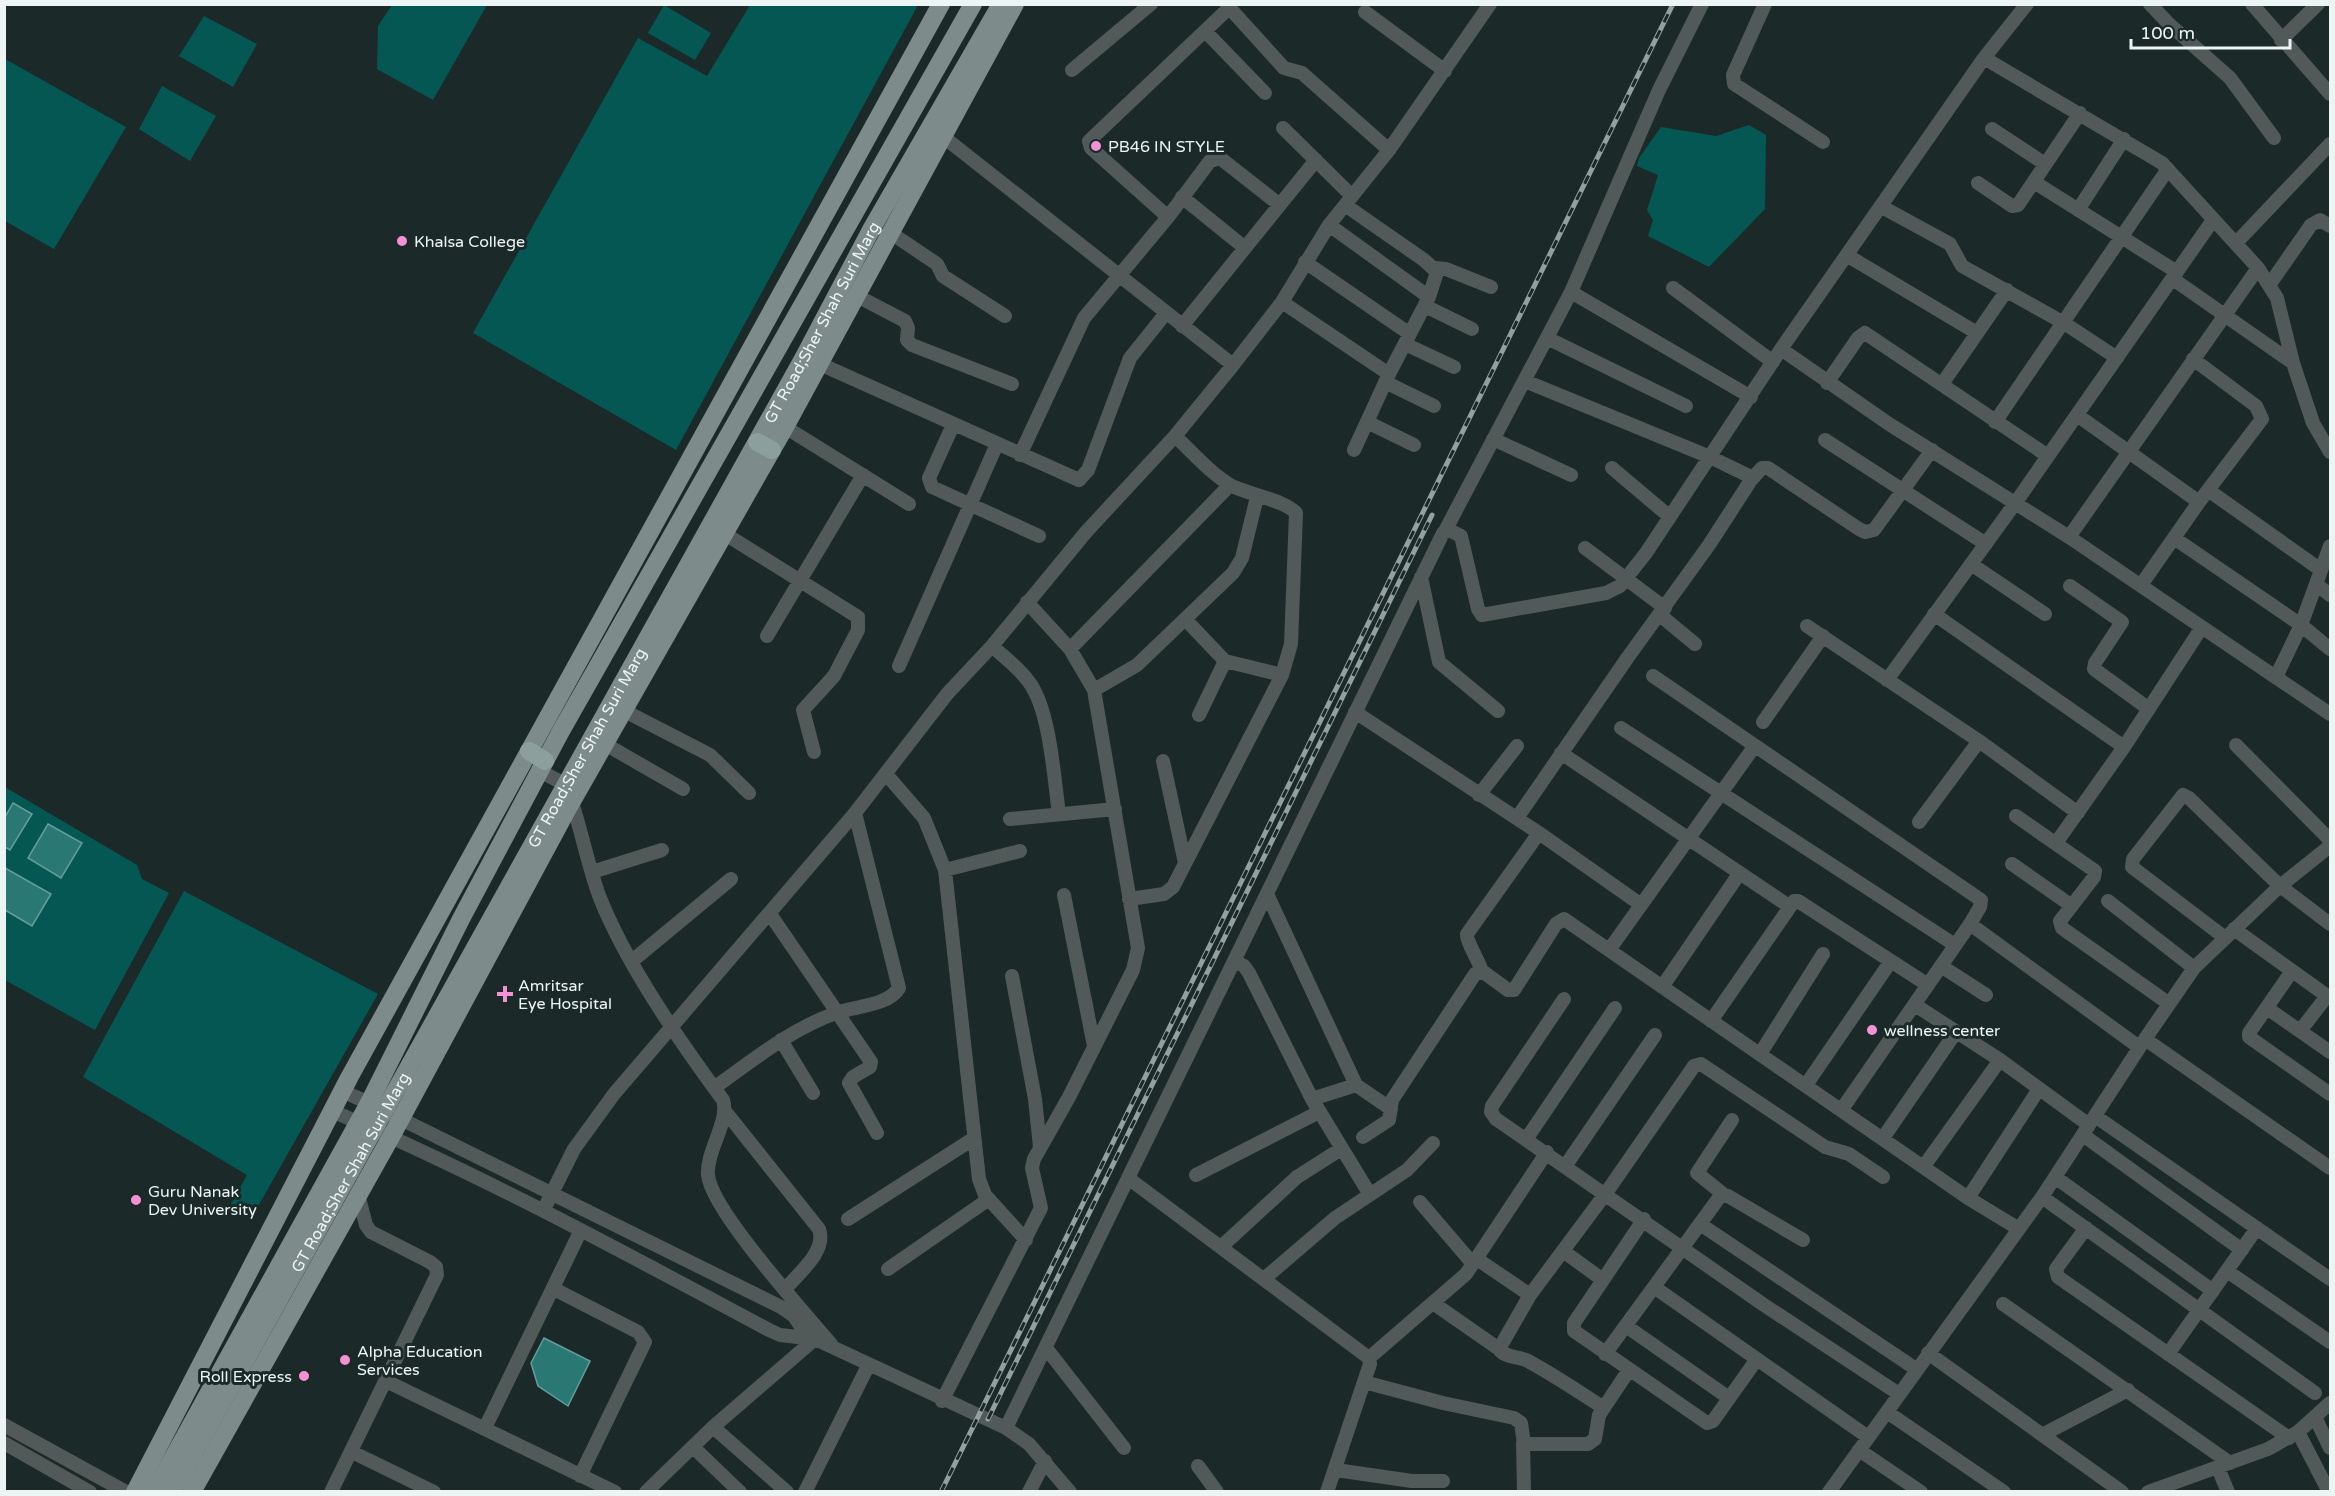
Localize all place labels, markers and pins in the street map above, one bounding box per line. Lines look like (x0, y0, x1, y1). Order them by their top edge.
place label: PB46 IN STYLE (1108, 137, 1225, 157)
marker: PB46 IN STYLE (1089, 139, 1103, 153)
place label: Khalsa College (414, 232, 525, 252)
marker: Khalsa College (395, 234, 409, 248)
place label: Amritsar Eye Hospital (518, 976, 612, 1014)
marker: Amritsar Eye Hospital (496, 985, 514, 1003)
place label: wellness center (1884, 1021, 2001, 1041)
marker: wellness center (1865, 1023, 1879, 1037)
place label: Guru Nanak Dev University (148, 1182, 257, 1220)
marker: Guru Nanak Dev University (129, 1193, 143, 1207)
place label: Alpha Education Services (357, 1342, 483, 1380)
marker: Alpha Education Services (338, 1353, 352, 1367)
place label: Roll Express (199, 1367, 292, 1387)
marker: Roll Express (297, 1369, 311, 1383)

